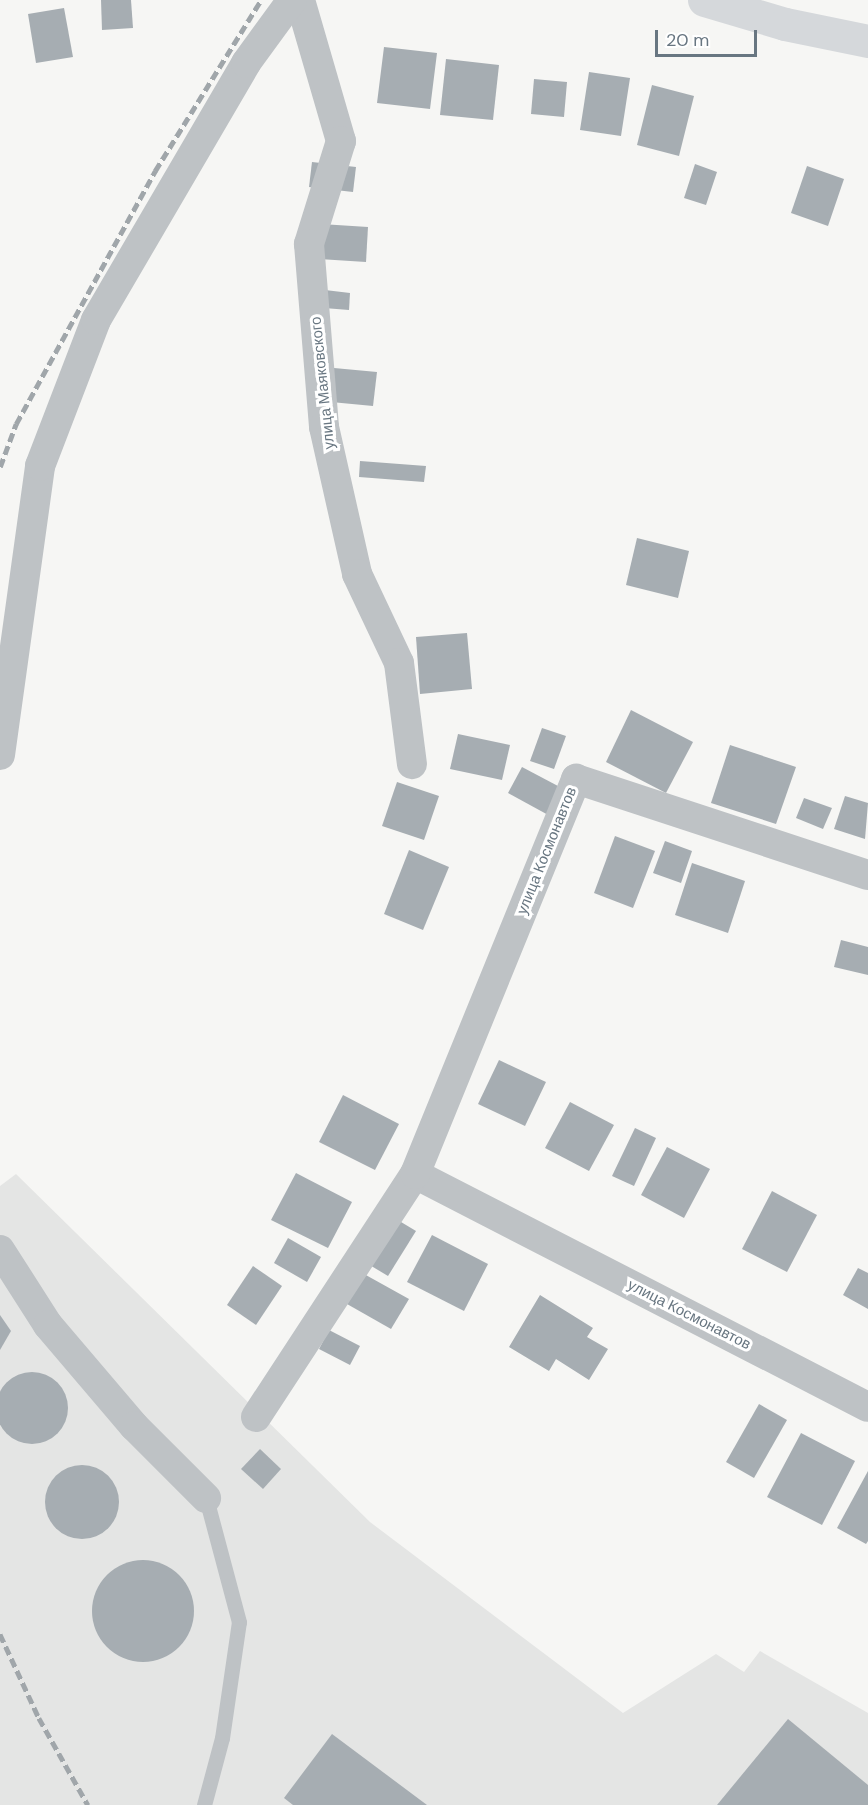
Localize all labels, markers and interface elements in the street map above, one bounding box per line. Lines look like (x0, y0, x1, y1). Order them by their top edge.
scale bar (658, 18, 760, 56)
text: 20 m (666, 28, 709, 52)
street label: улица Маяковского (307, 316, 339, 450)
street label: улица Космонавтов (513, 785, 581, 917)
street label: улица Космонавтов (624, 1276, 754, 1354)

